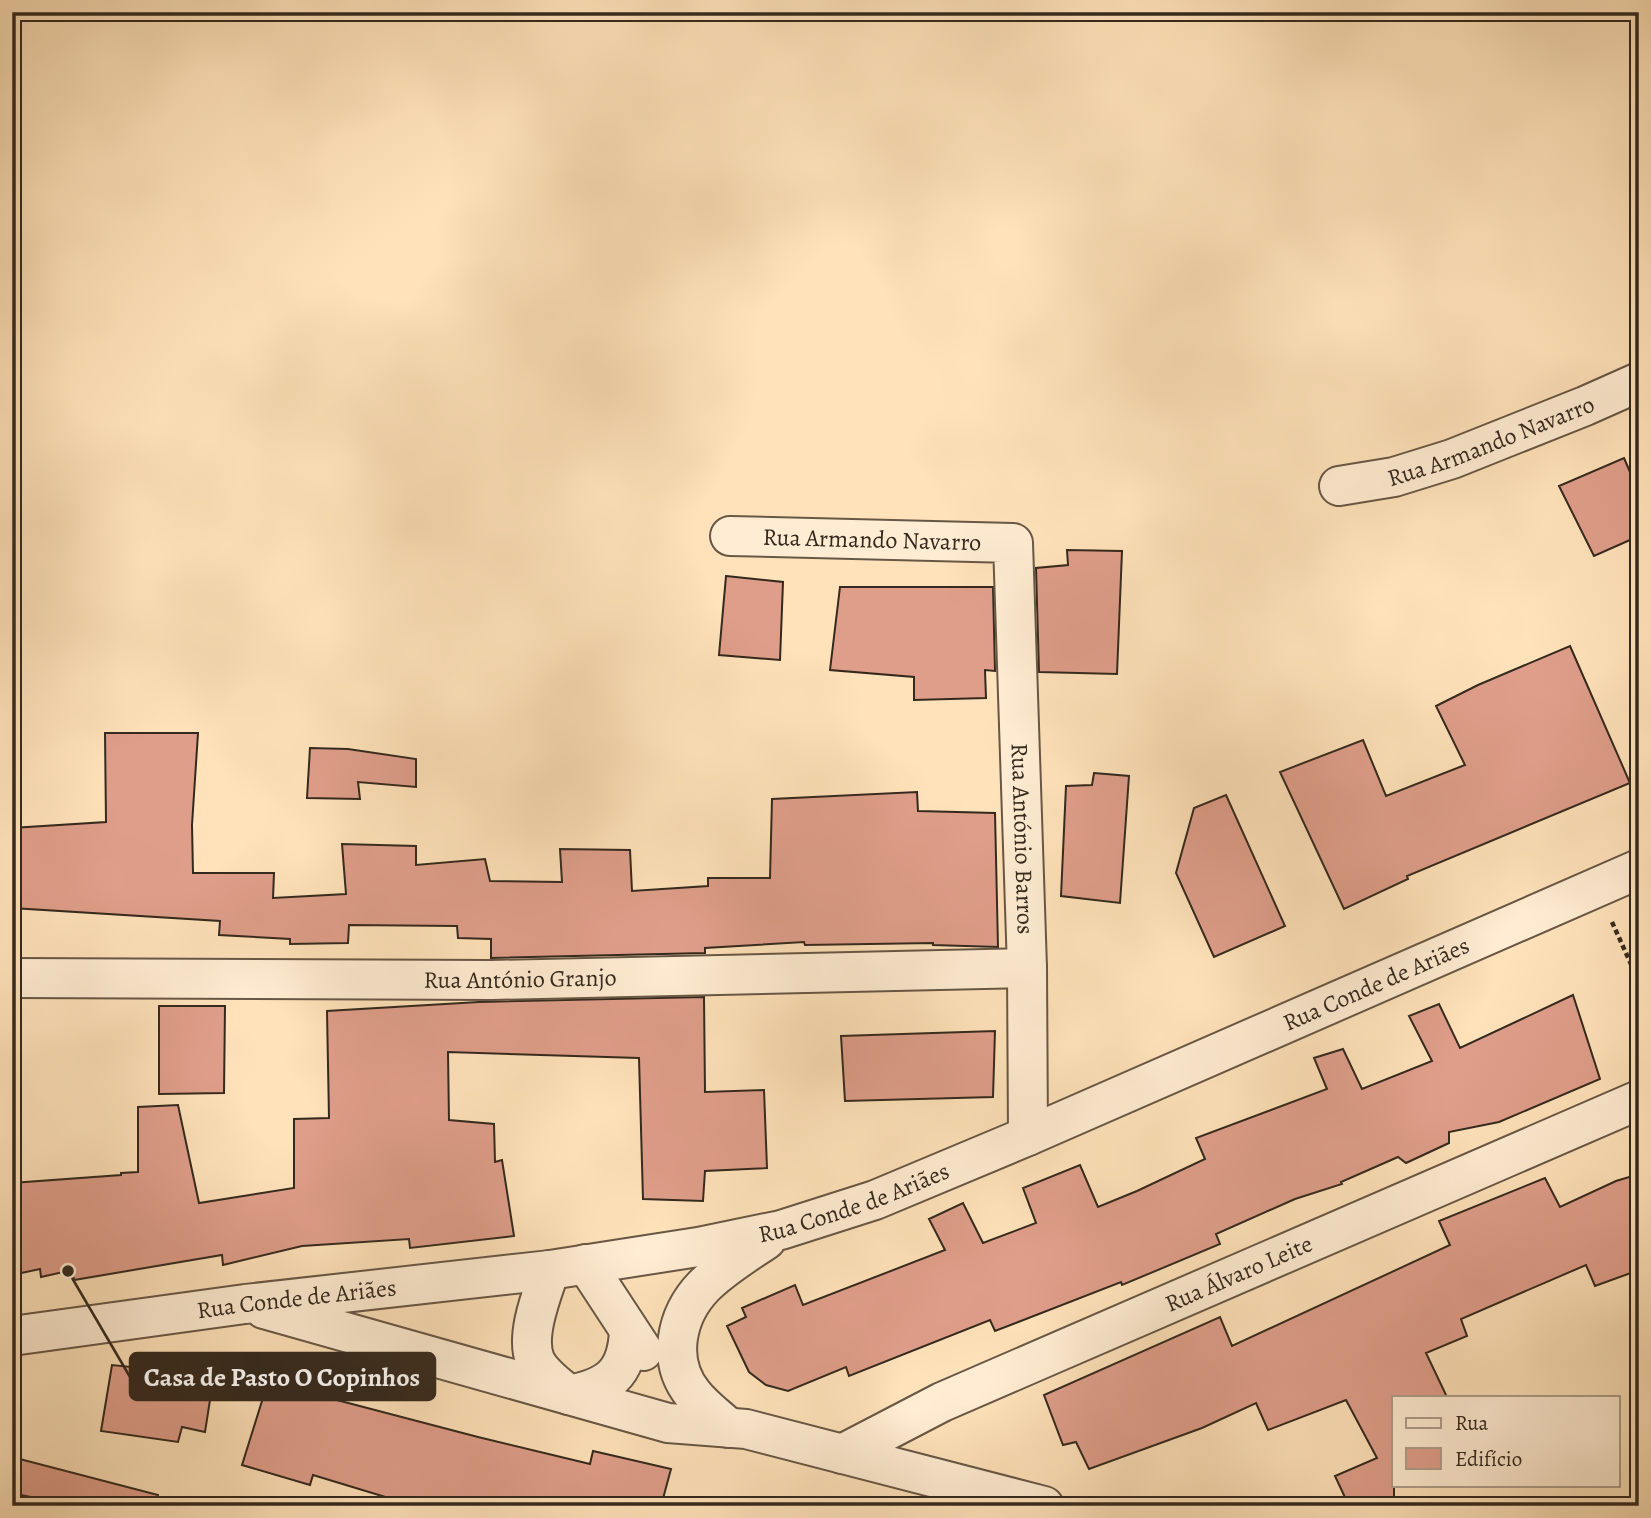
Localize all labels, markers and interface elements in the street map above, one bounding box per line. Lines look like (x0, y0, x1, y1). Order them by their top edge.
street label: Rua Armando Navarro (1383, 388, 1599, 494)
street label: Rua Armando Navarro (762, 521, 982, 558)
street label: Rua António Barros (1004, 743, 1042, 935)
street label: Rua Conde de Ariães (1278, 929, 1474, 1039)
street label: Rua António Granjo (423, 961, 617, 996)
street label: Rua Conde de Ariães (755, 1155, 954, 1250)
street label: Rua Álvaro Leite (1160, 1227, 1317, 1320)
street label: Rua Conde de Ariães (195, 1271, 398, 1326)
callout: Casa de Pasto O Copinhos (130, 1353, 435, 1400)
text: Casa de Pasto O Copinhos (144, 1360, 420, 1395)
legend (1392, 1396, 1620, 1486)
text: Rua (1455, 1409, 1489, 1437)
text: Edifício (1455, 1445, 1522, 1473)

